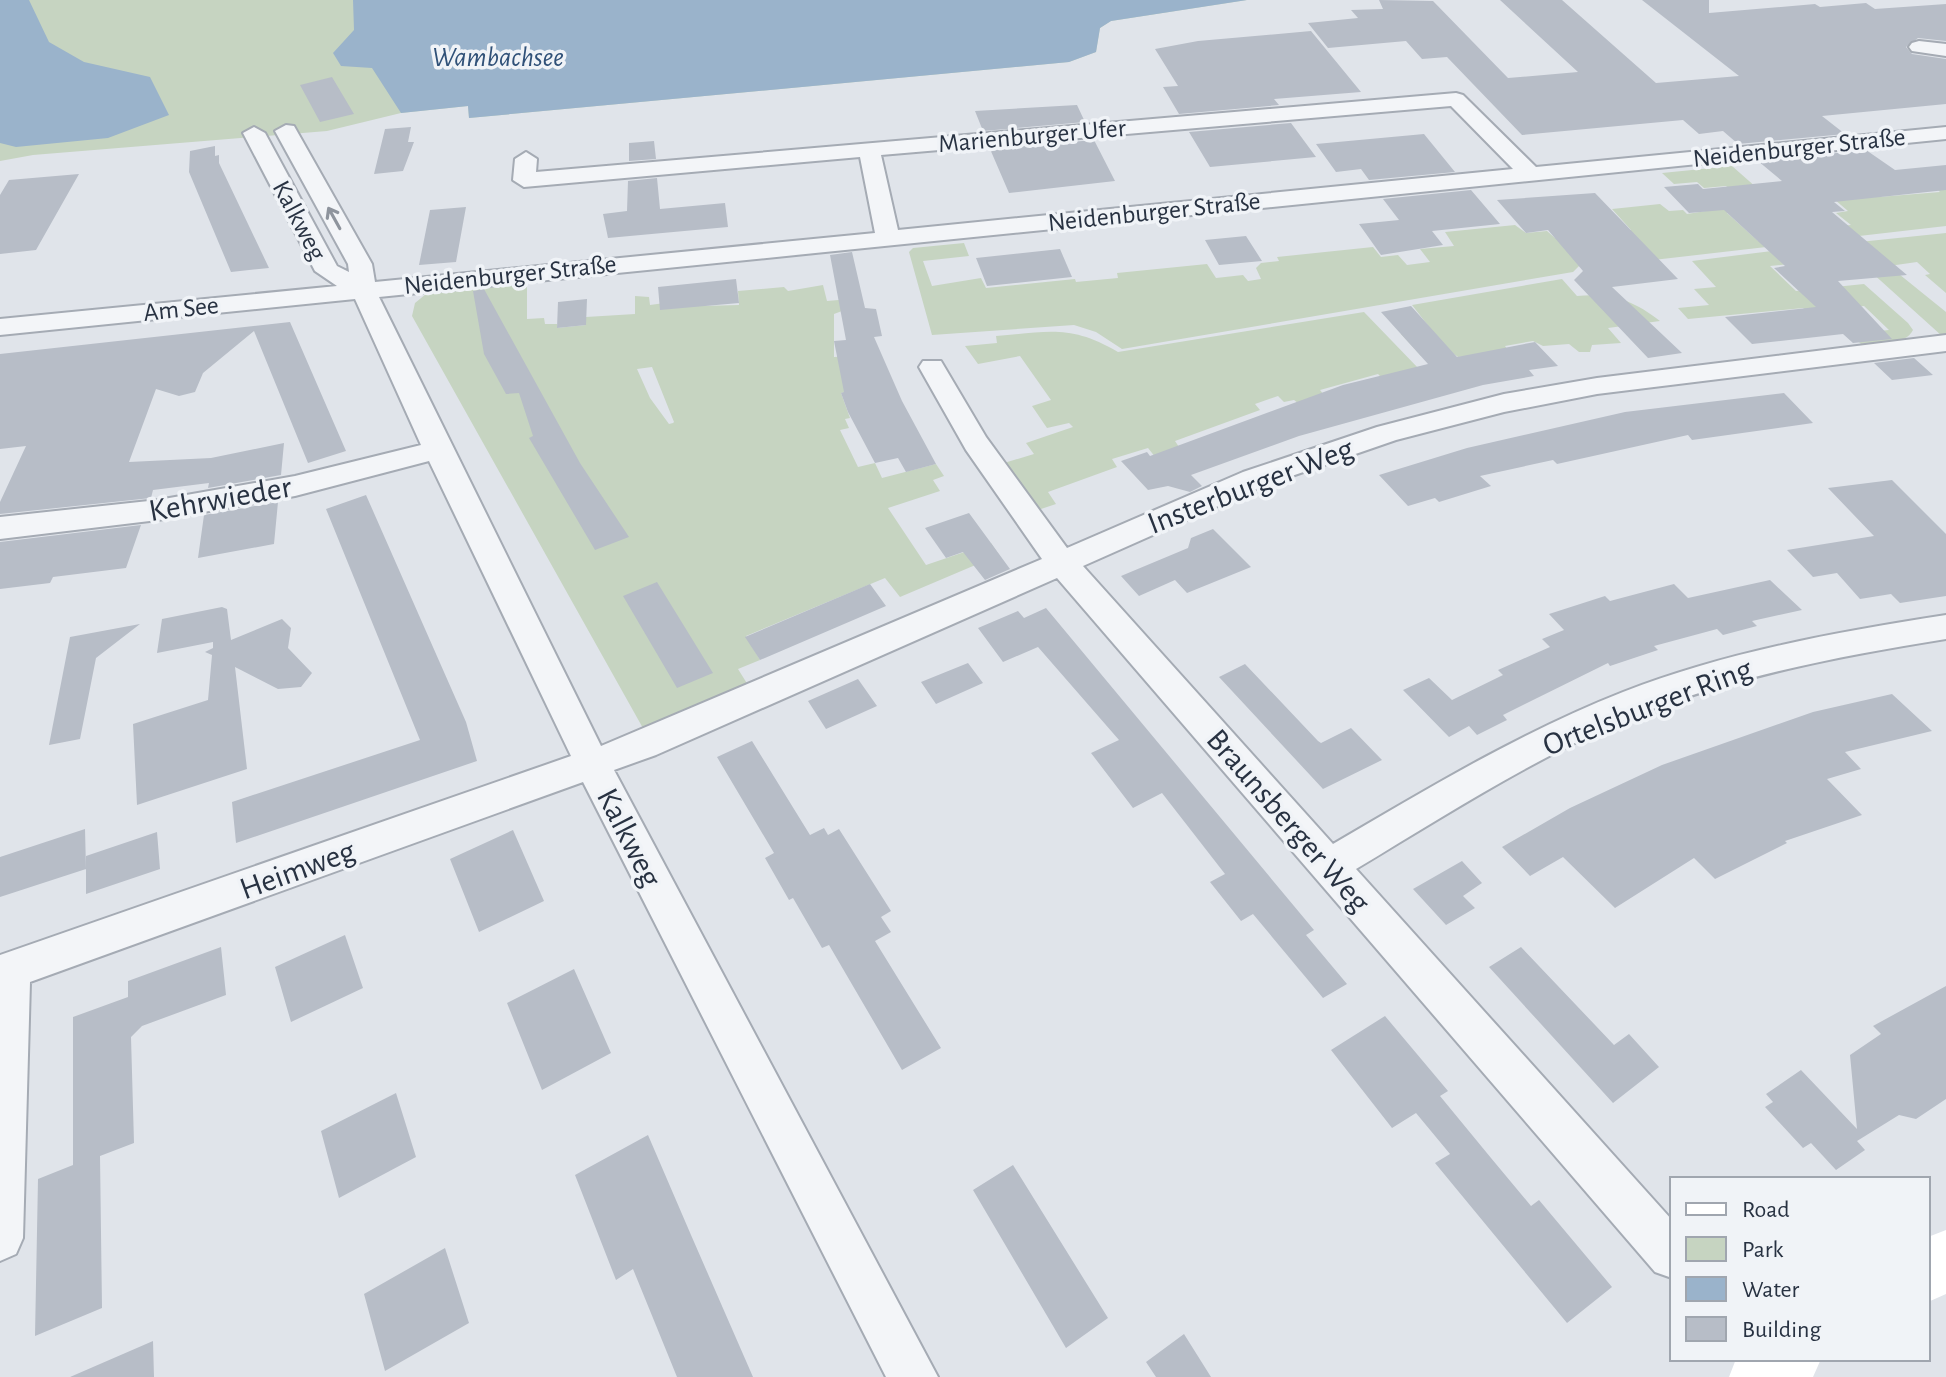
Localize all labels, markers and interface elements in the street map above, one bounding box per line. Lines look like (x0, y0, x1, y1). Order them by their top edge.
water label: Wambachsee (432, 44, 564, 72)
street label: Marienburger Ufer (937, 115, 1128, 157)
street label: Neidenburger Straße (1692, 124, 1907, 172)
street label: Kalkweg (267, 176, 331, 265)
street label: Neidenburger Straße (1047, 188, 1262, 236)
one-way arrow (326, 207, 342, 230)
street label: Neidenburger Straße (403, 251, 618, 299)
street label: Am See (142, 292, 220, 326)
street label: Insterburger Weg (1143, 432, 1358, 540)
street label: Kehrwieder (146, 471, 295, 527)
street label: Ortelsburger Ring (1538, 652, 1757, 762)
street label: Braunsberger Weg (1200, 723, 1376, 919)
street label: Kalkweg (591, 783, 668, 892)
street label: Heimweg (236, 834, 360, 905)
legend (1670, 1177, 1930, 1361)
text: Road (1742, 1198, 1790, 1222)
text: Park (1742, 1238, 1783, 1262)
text: Water (1742, 1278, 1800, 1302)
text: Building (1742, 1318, 1821, 1342)

